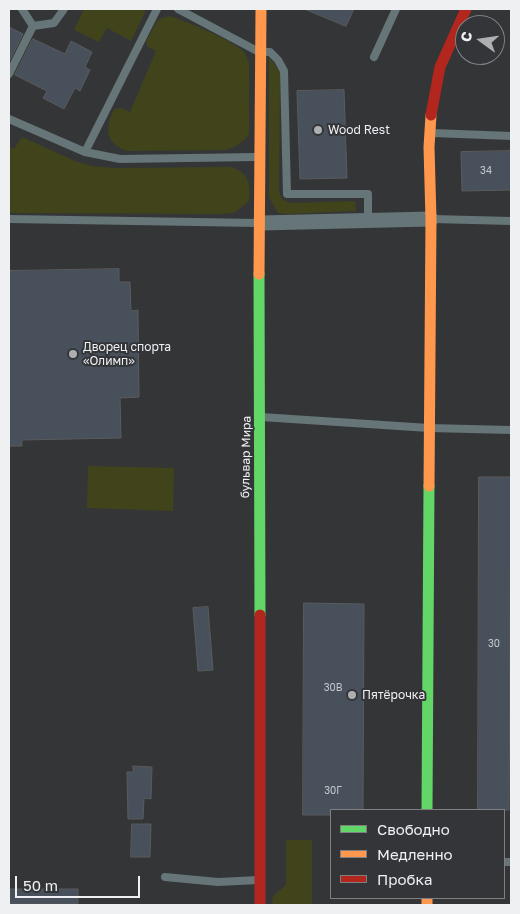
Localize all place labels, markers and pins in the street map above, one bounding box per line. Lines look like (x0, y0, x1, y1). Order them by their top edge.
place label: Wood Rest (328, 123, 390, 137)
marker: Wood Rest (312, 124, 324, 136)
place label: Дворец спорта «Олимп» (83, 340, 171, 368)
marker: Дворец спорта «Олимп» (67, 348, 79, 360)
place label: Пятёрочка (362, 688, 425, 702)
marker: Пятёрочка (346, 689, 358, 701)

